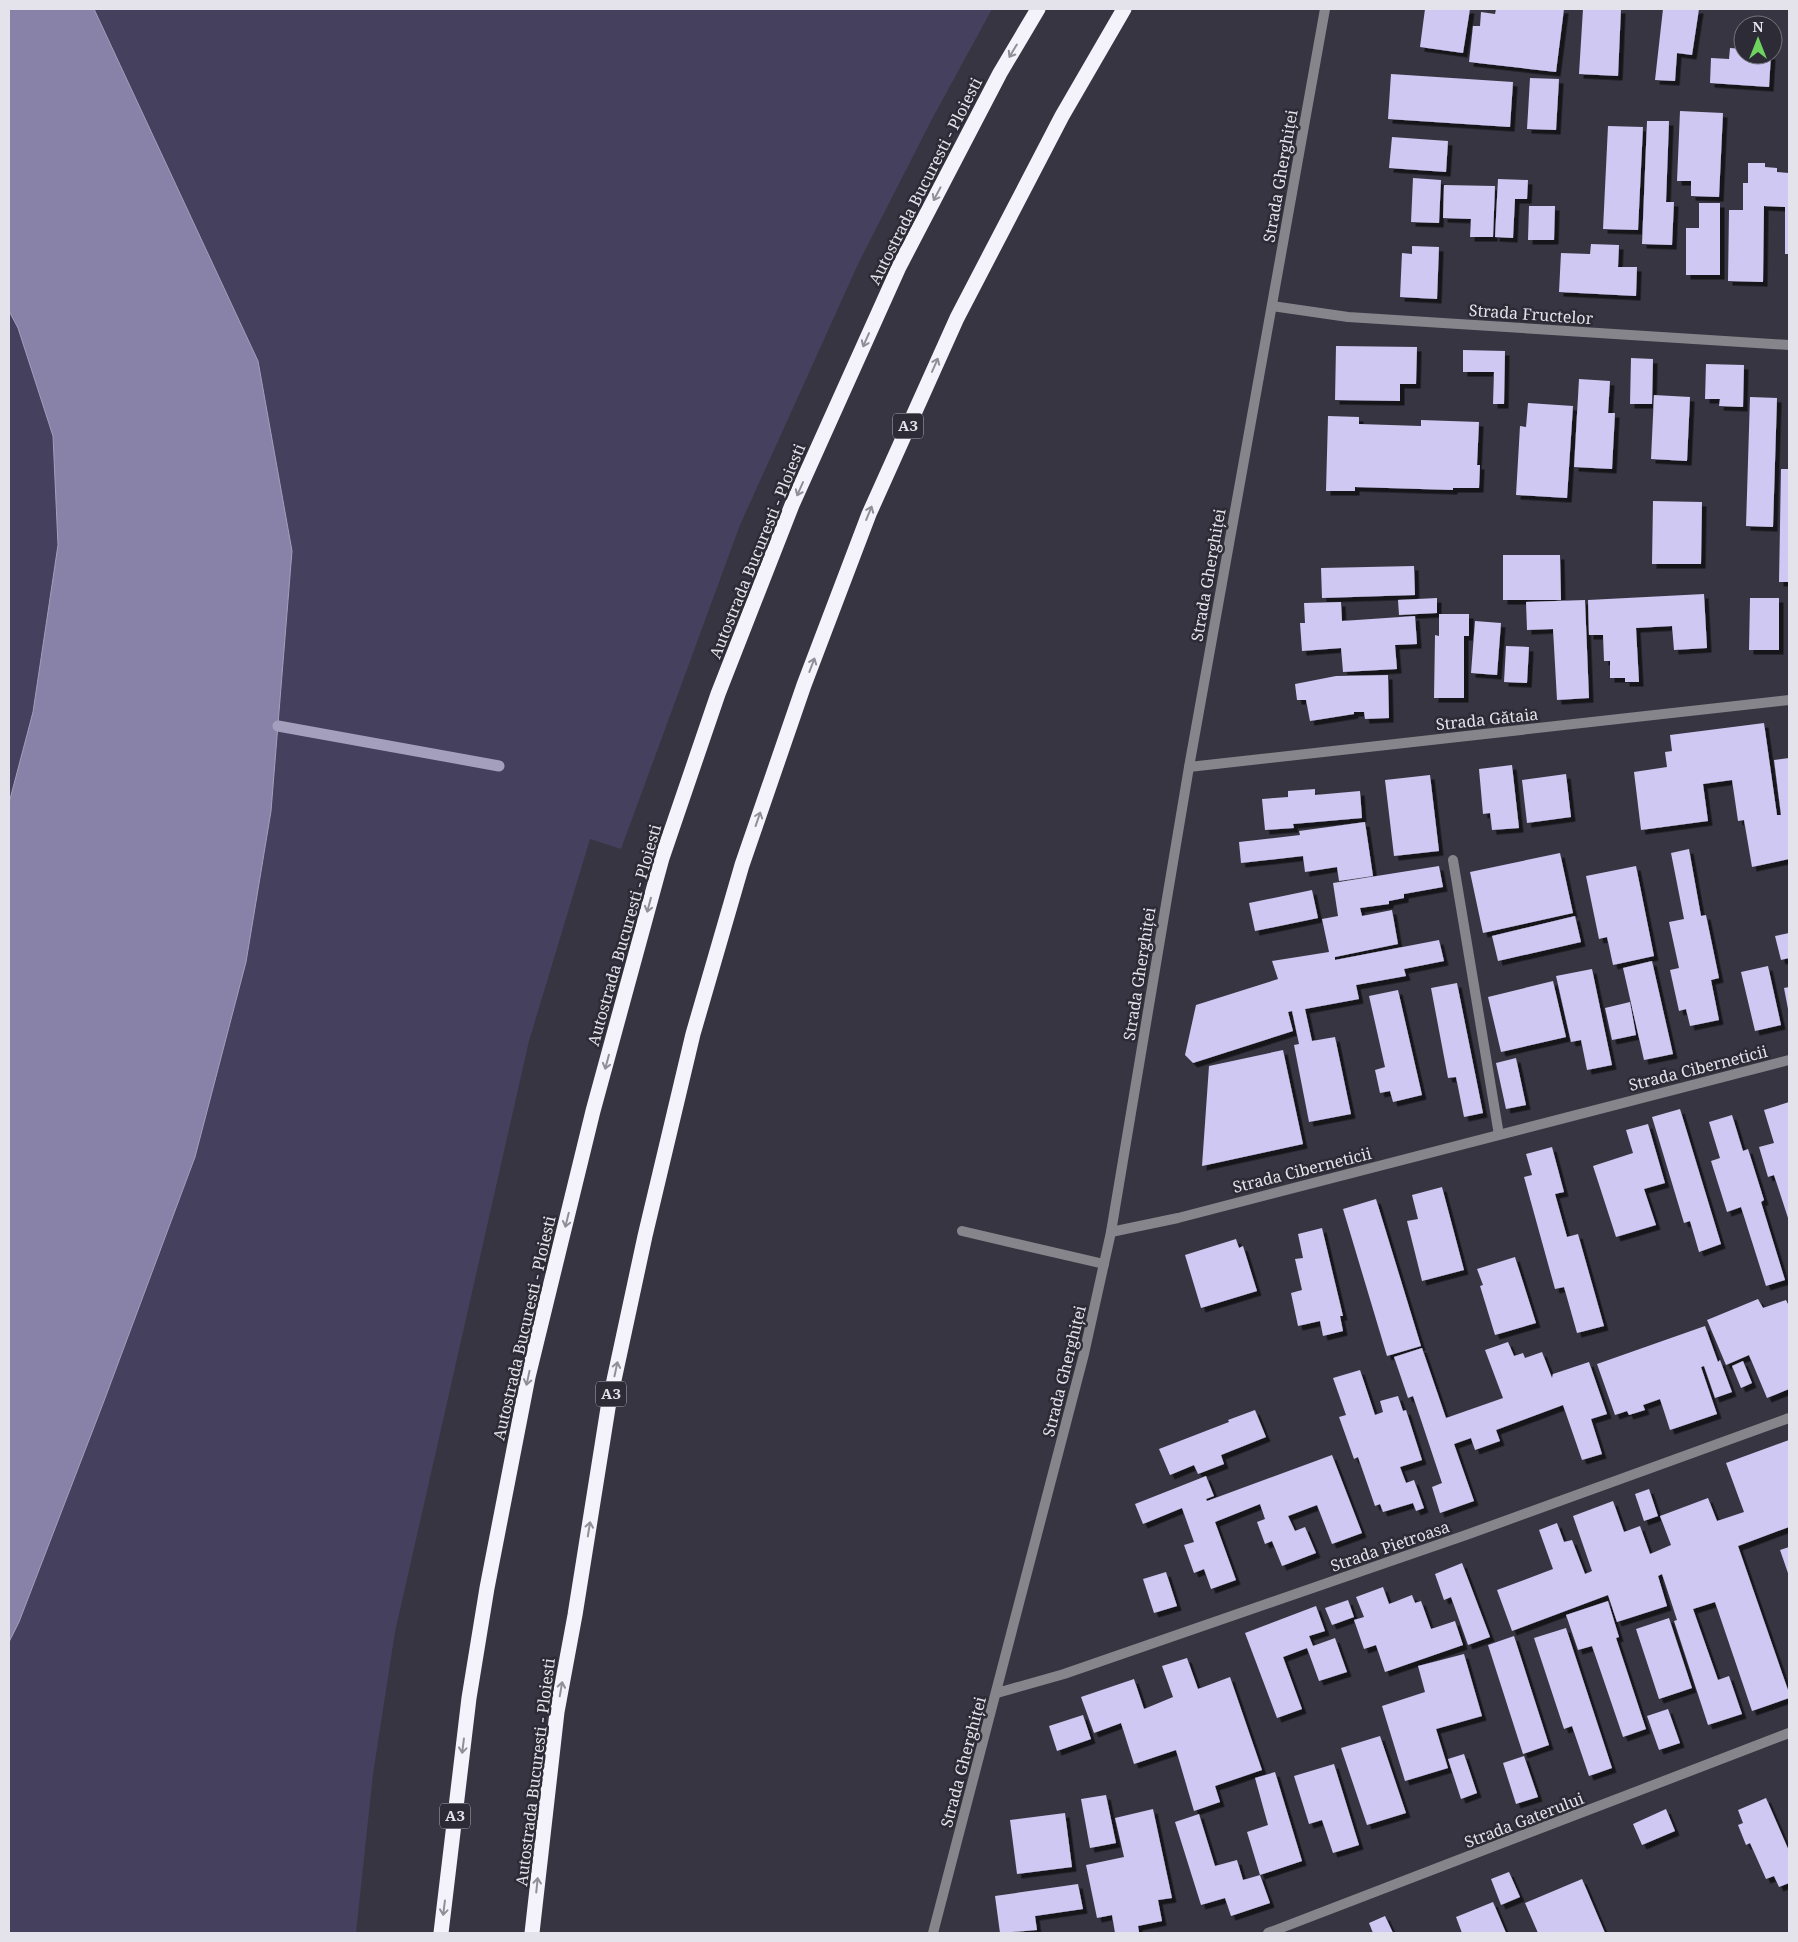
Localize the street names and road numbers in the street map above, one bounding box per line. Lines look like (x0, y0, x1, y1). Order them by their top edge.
street label: Autostrada Bucuresti - Ploiesti (863, 74, 987, 288)
street label: Strada Gherghiței (1257, 108, 1303, 244)
street label: Strada Fructelor (1468, 299, 1594, 329)
road number: A3 (893, 414, 923, 438)
street label: Autostrada Bucuresti - Ploiesti (704, 440, 810, 662)
street label: Strada Gherghiței (1185, 507, 1231, 643)
street label: Strada Gătaia (1435, 703, 1539, 735)
street label: Autostrada Bucuresti - Ploiesti (582, 822, 666, 1048)
street label: Strada Gherghiței (1118, 906, 1160, 1042)
street label: Strada Ciberneticii (1626, 1040, 1770, 1096)
street label: Strada Ciberneticii (1230, 1142, 1374, 1198)
street label: Autostrada Bucuresti - Ploiesti (487, 1214, 561, 1442)
street label: Strada Gherghiței (1037, 1303, 1091, 1439)
road number: A3 (596, 1382, 626, 1406)
street label: Strada Pietroasa (1328, 1515, 1452, 1577)
street label: Autostrada Bucuresti - Ploiesti (510, 1657, 560, 1887)
street label: Strada Gherghiței (935, 1694, 991, 1830)
street label: Strada Gaterului (1461, 1787, 1587, 1853)
road number: A3 (440, 1804, 470, 1828)

